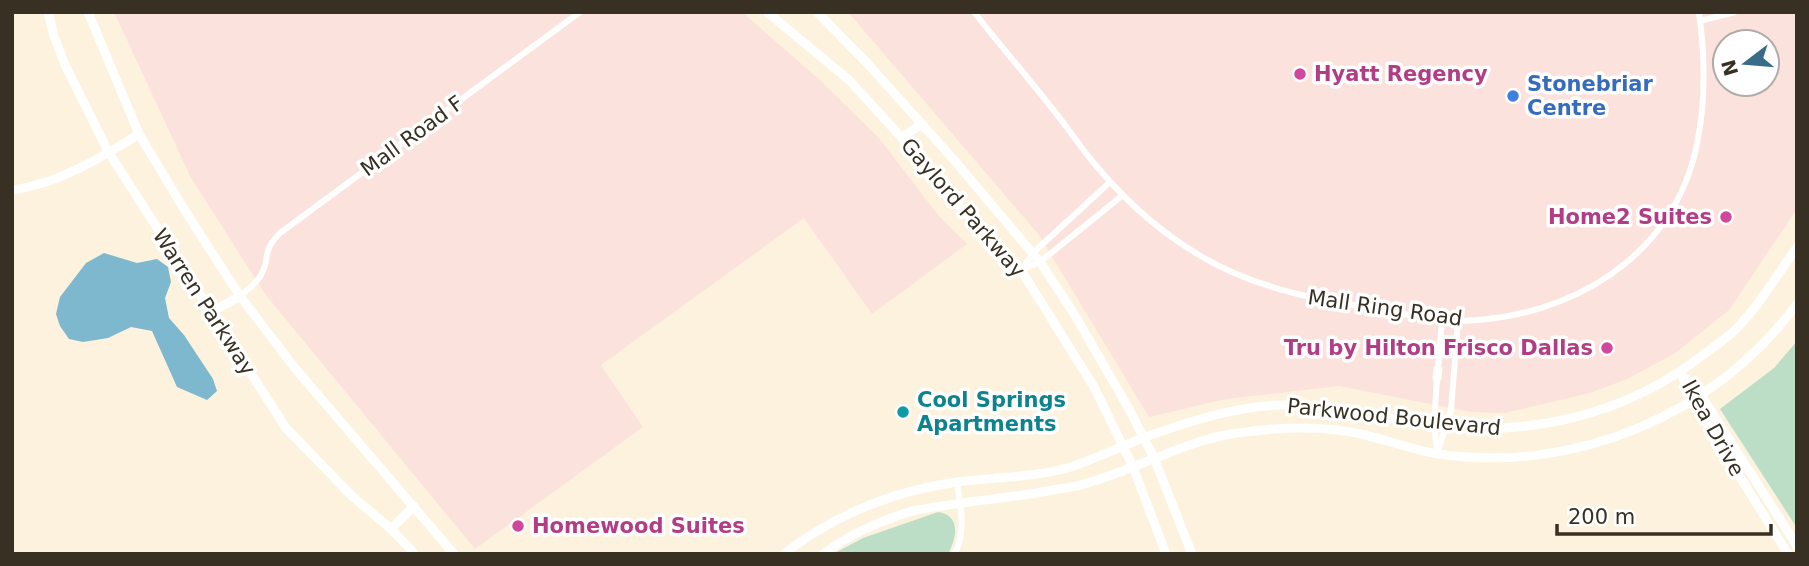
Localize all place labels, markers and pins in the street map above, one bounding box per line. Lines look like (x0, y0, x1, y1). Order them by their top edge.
place label: Hyatt Regency (1314, 62, 1488, 86)
marker: Hyatt Regency (1292, 66, 1308, 82)
place label: Stonebriar Centre (1527, 72, 1654, 120)
marker: Stonebriar Centre (1505, 88, 1521, 104)
place label: Home2 Suites (1548, 205, 1712, 229)
marker: Home2 Suites (1718, 209, 1734, 225)
place label: Tru by Hilton Frisco Dallas (1284, 336, 1593, 360)
marker: Tru by Hilton Frisco Dallas (1599, 340, 1615, 356)
place label: Cool Springs Apartments (917, 388, 1066, 436)
marker: Cool Springs Apartments (895, 404, 911, 420)
place label: Homewood Suites (532, 514, 745, 538)
marker: Homewood Suites (510, 518, 526, 534)

